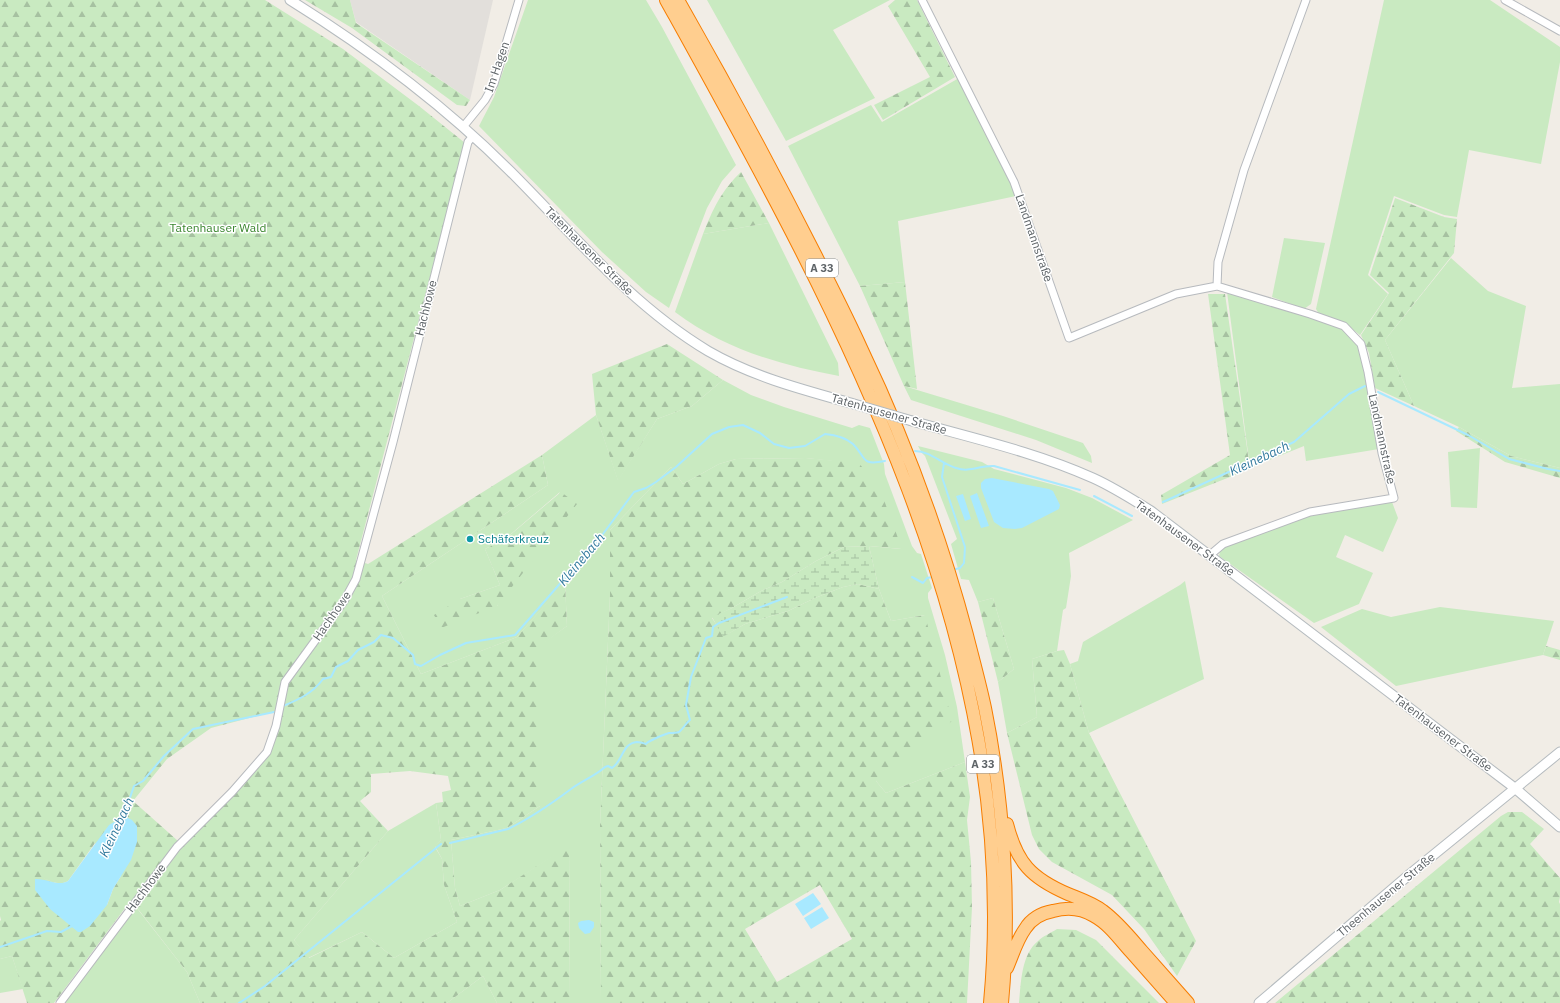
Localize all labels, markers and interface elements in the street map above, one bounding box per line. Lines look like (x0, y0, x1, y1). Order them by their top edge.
street label: Im Hagen (481, 39, 512, 94)
street label: Landmannstraße (1012, 192, 1057, 284)
street label: Tatenhausener Straße (542, 203, 637, 298)
park label: Tatenhauser Wald (170, 220, 266, 235)
road number: A 33 (806, 259, 838, 277)
street label: Hachhowe (411, 278, 440, 337)
street label: Tatenhausener Straße (830, 390, 949, 437)
street label: Landmannstraße (1366, 392, 1399, 486)
water label: Kleinebach (1227, 437, 1292, 480)
street label: Tatenhausener Straße (1133, 496, 1238, 579)
water label: Kleinebach (554, 529, 609, 589)
place label: Schäferkreuz (478, 531, 549, 546)
marker: Schäferkreuz (465, 534, 475, 544)
street label: Hachhowe (309, 588, 354, 643)
street label: Tatenhausener Straße (1391, 691, 1496, 775)
road number: A 33 (967, 755, 999, 773)
water label: Kleinebach (95, 795, 138, 860)
street label: Theenhausener Straße (1334, 849, 1438, 940)
street label: Hachhowe (122, 860, 169, 915)

